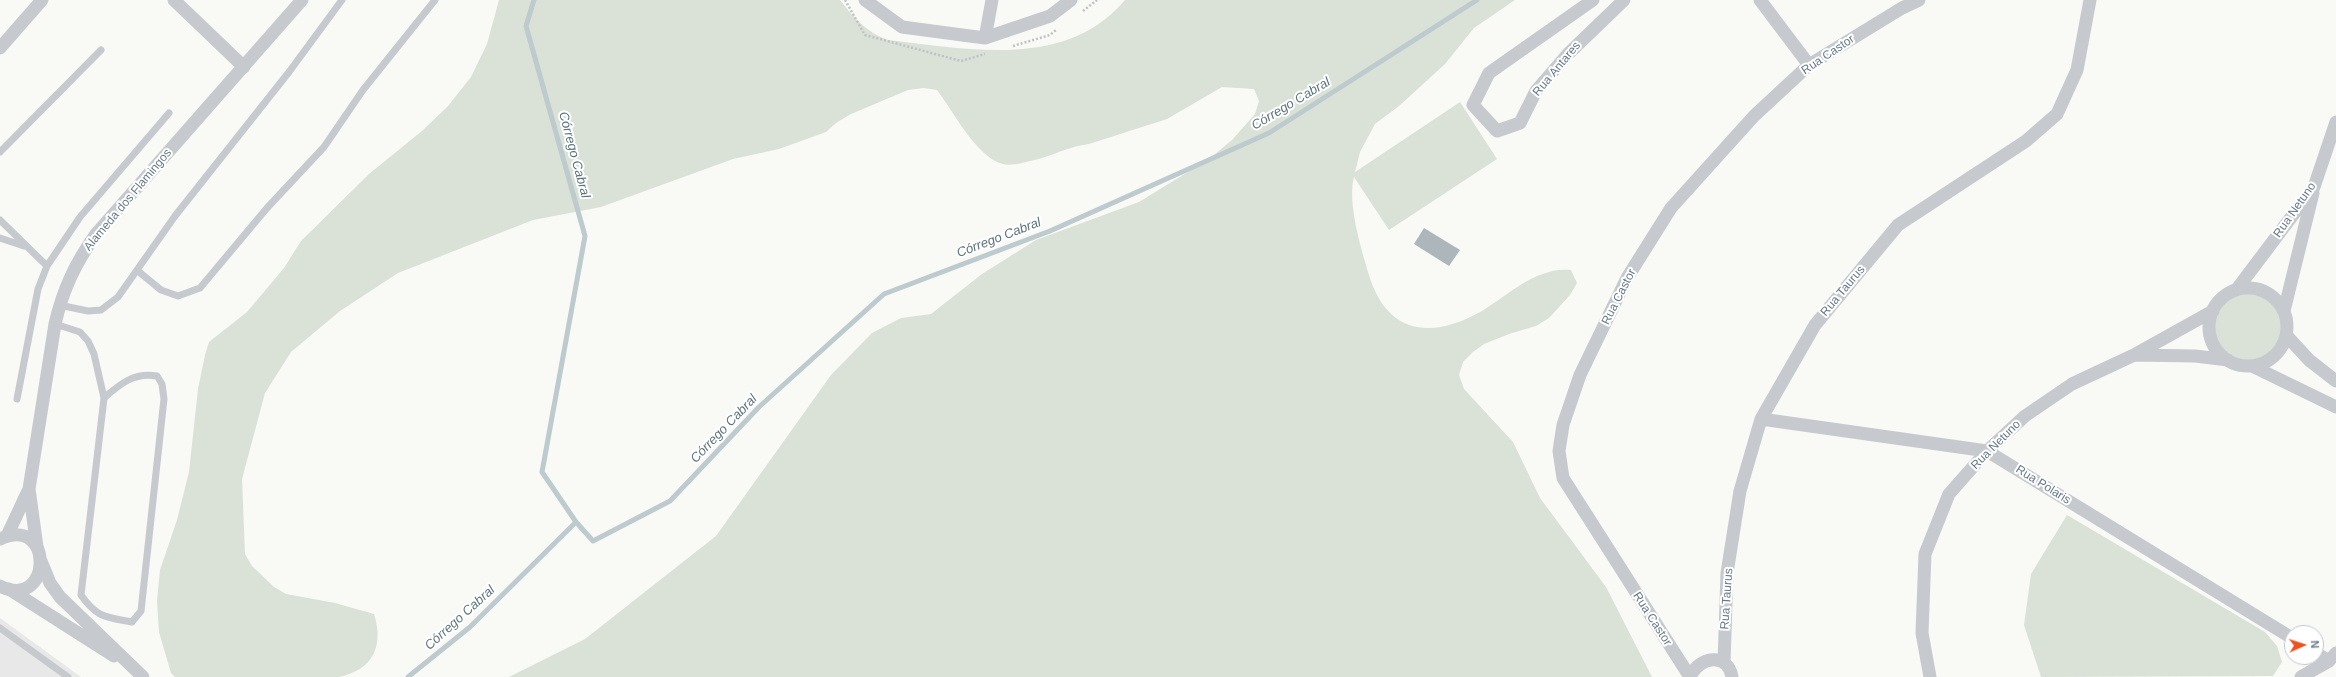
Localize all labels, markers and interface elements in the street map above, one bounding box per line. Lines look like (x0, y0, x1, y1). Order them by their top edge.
street label: Rua Castor (1799, 32, 1857, 78)
street label: Rua Antares (1530, 39, 1584, 99)
water label: Córrego Cabral (1249, 74, 1333, 134)
water label: Córrego Cabral (555, 110, 593, 200)
street label: Alameda dos Flamingos (81, 146, 175, 254)
street label: Rua Netuno (2271, 180, 2319, 240)
water label: Córrego Cabral (955, 215, 1043, 261)
street label: Rua Taurus (1818, 263, 1868, 319)
street label: Rua Castor (1599, 267, 1639, 327)
water label: Córrego Cabral (688, 392, 760, 466)
street label: Rua Netuno (1968, 417, 2024, 473)
street label: Rua Polaris (2013, 462, 2073, 508)
street label: Rua Taurus (1718, 568, 1736, 630)
water label: Córrego Cabral (422, 582, 498, 654)
street label: Rua Castor (1629, 590, 1675, 648)
north arrow (2284, 625, 2324, 665)
text: N (2309, 640, 2321, 649)

